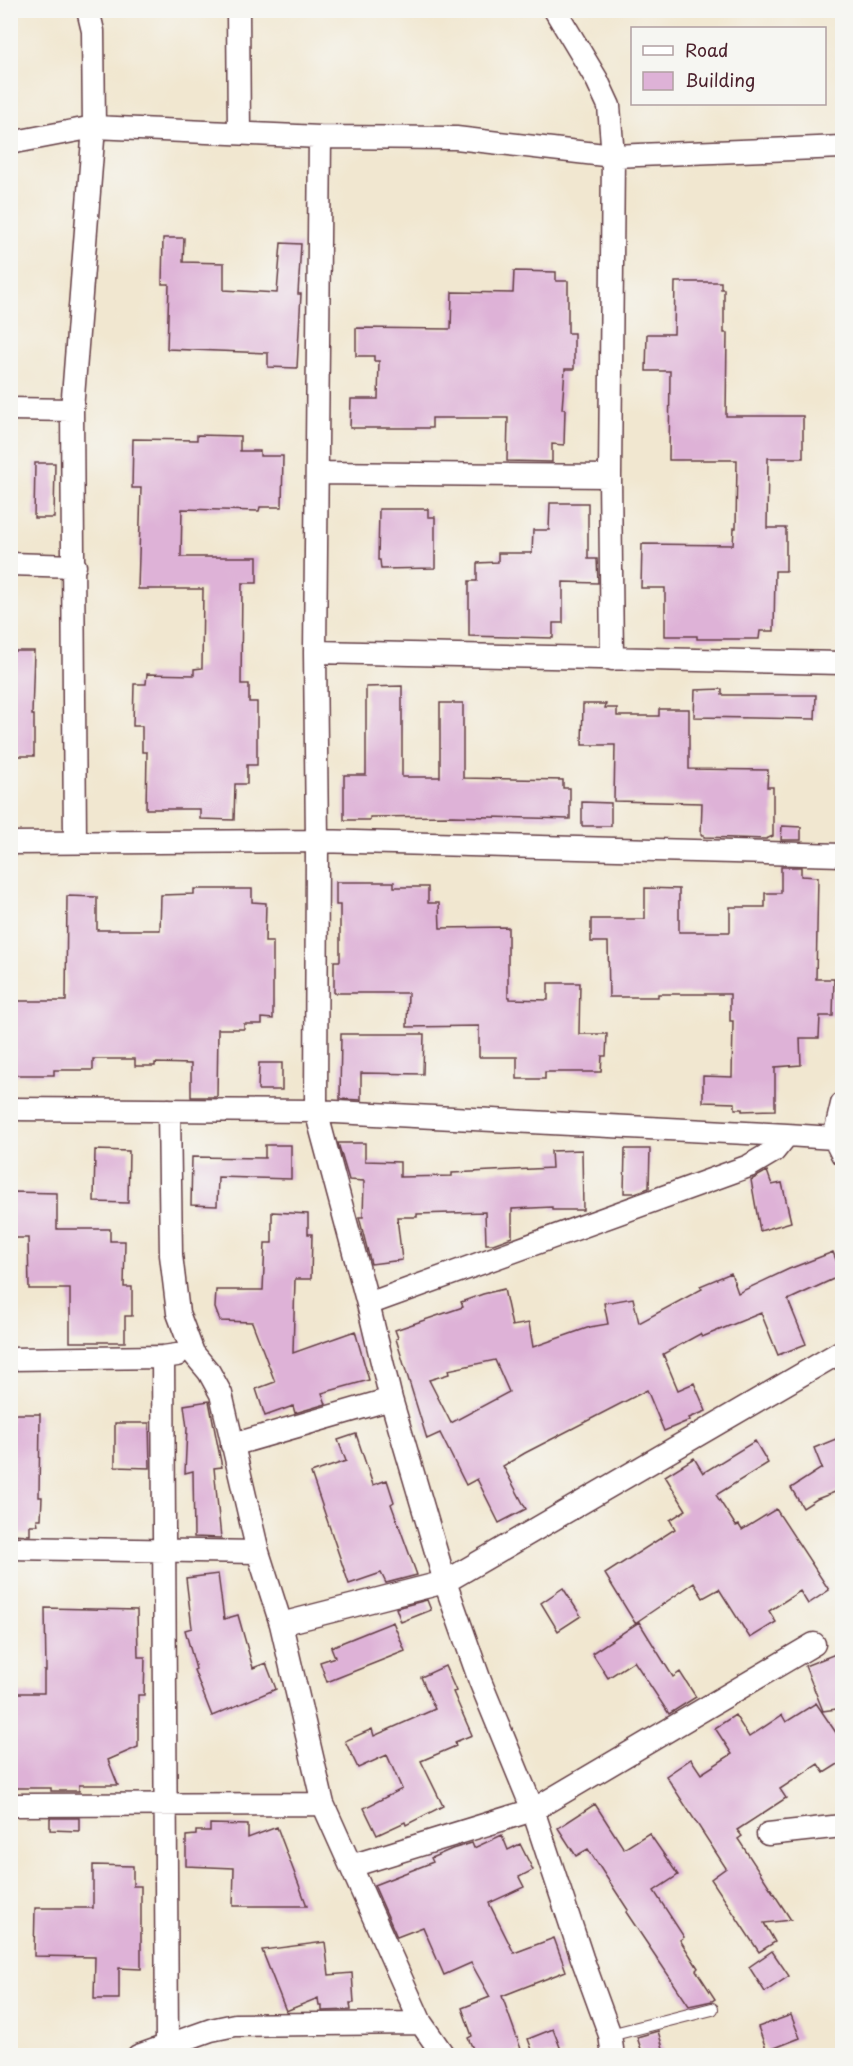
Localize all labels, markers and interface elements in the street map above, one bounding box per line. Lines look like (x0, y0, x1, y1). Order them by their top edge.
legend (631, 27, 826, 105)
text: Road (685, 36, 729, 63)
text: Building (685, 66, 755, 93)

